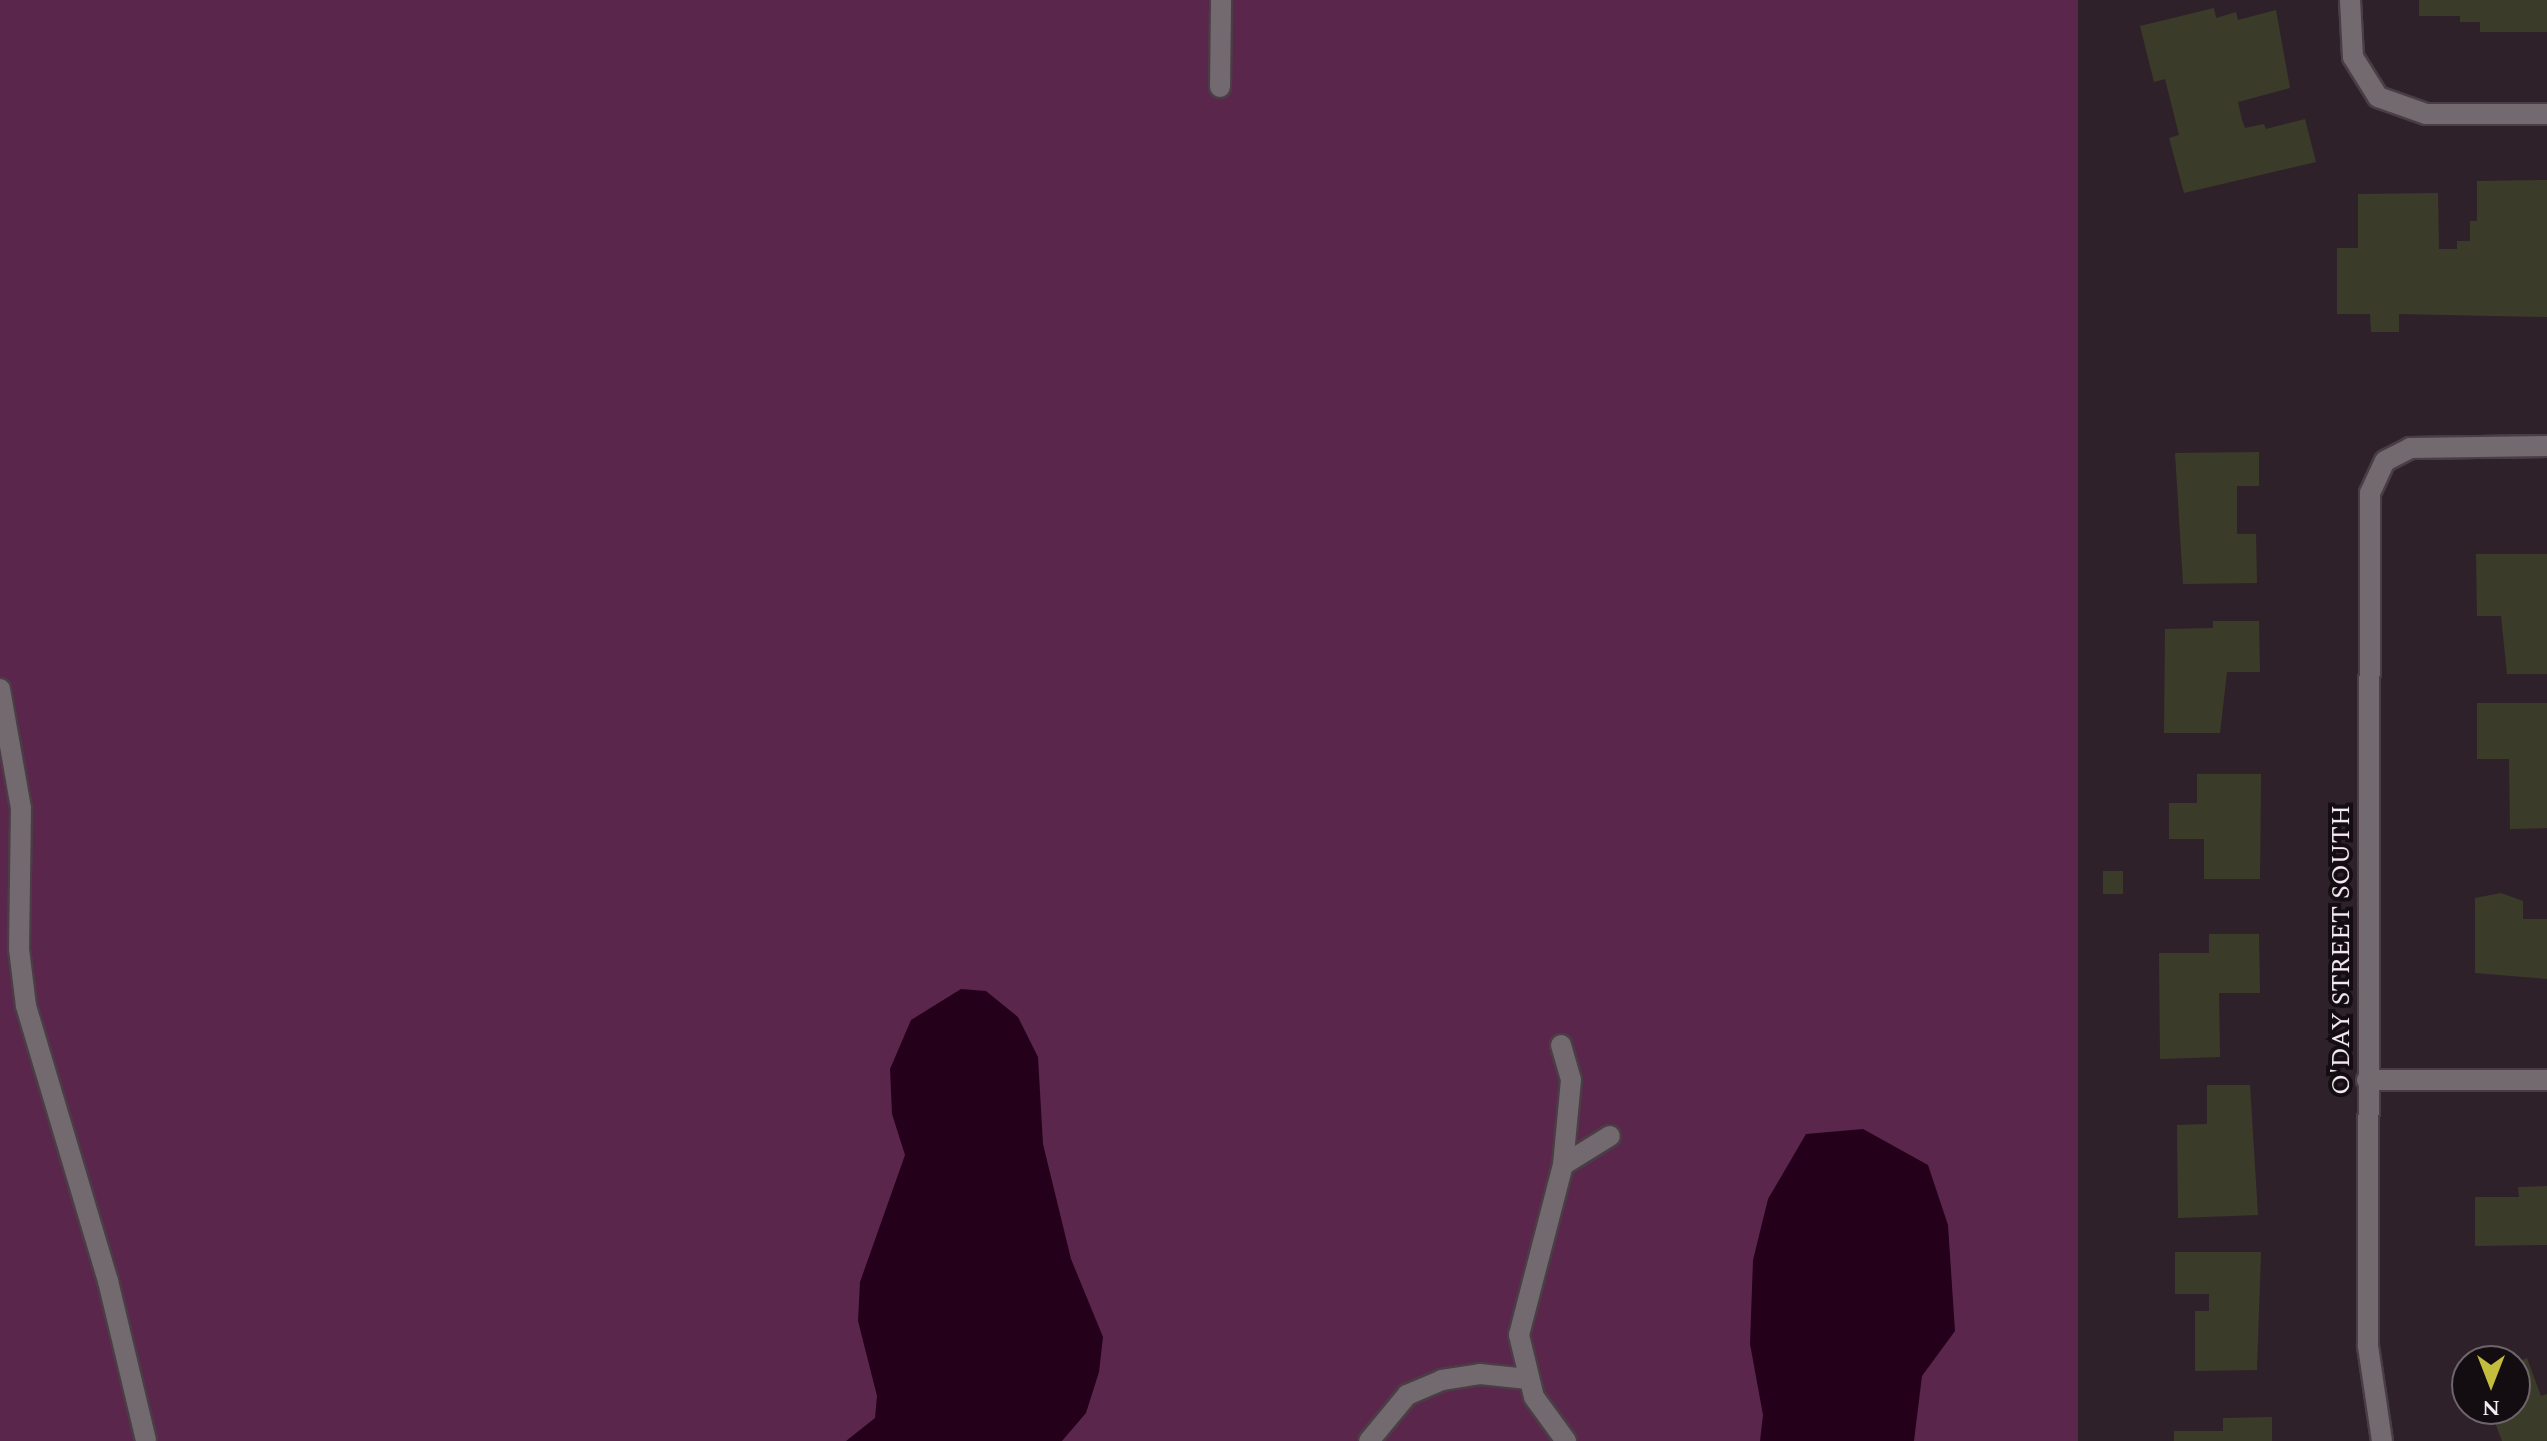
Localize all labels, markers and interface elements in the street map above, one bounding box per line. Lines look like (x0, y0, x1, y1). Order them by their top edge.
street label: O'DAY STREET SOUTH (2326, 805, 2358, 1095)
north arrow (2451, 1345, 2531, 1425)
text: N (2482, 1391, 2500, 1424)

